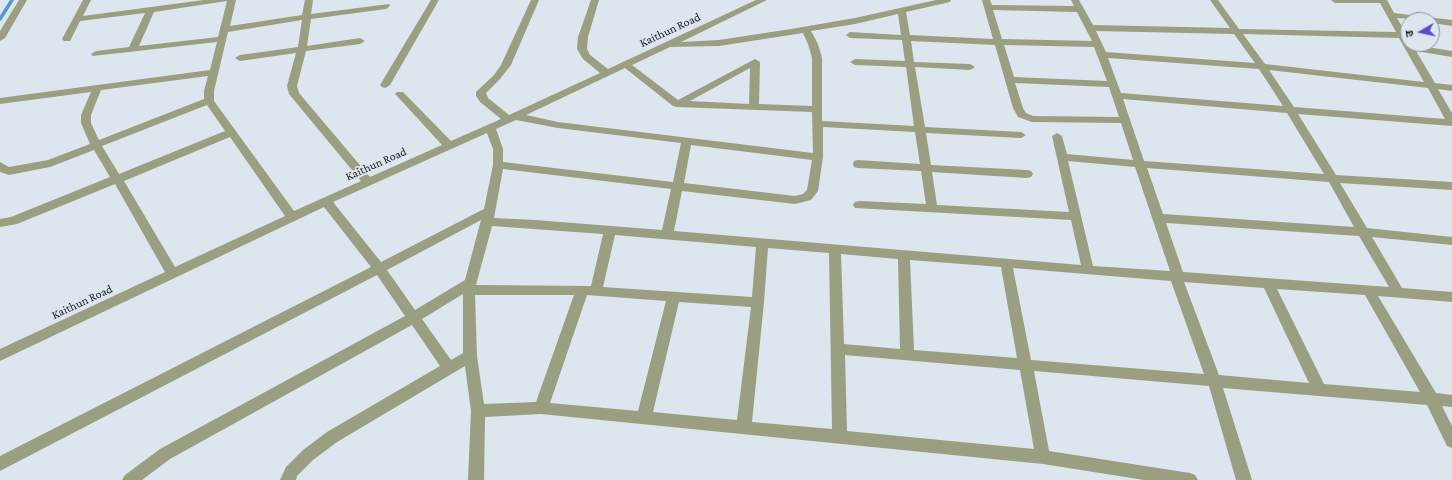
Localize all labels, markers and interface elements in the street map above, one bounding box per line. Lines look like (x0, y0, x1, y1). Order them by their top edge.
street label: Kaithun Road (637, 10, 703, 50)
north arrow (1400, 12, 1440, 52)
text: उ (1403, 30, 1416, 38)
street label: Kaithun Road (343, 144, 409, 184)
street label: Kaithun Road (49, 282, 115, 322)

